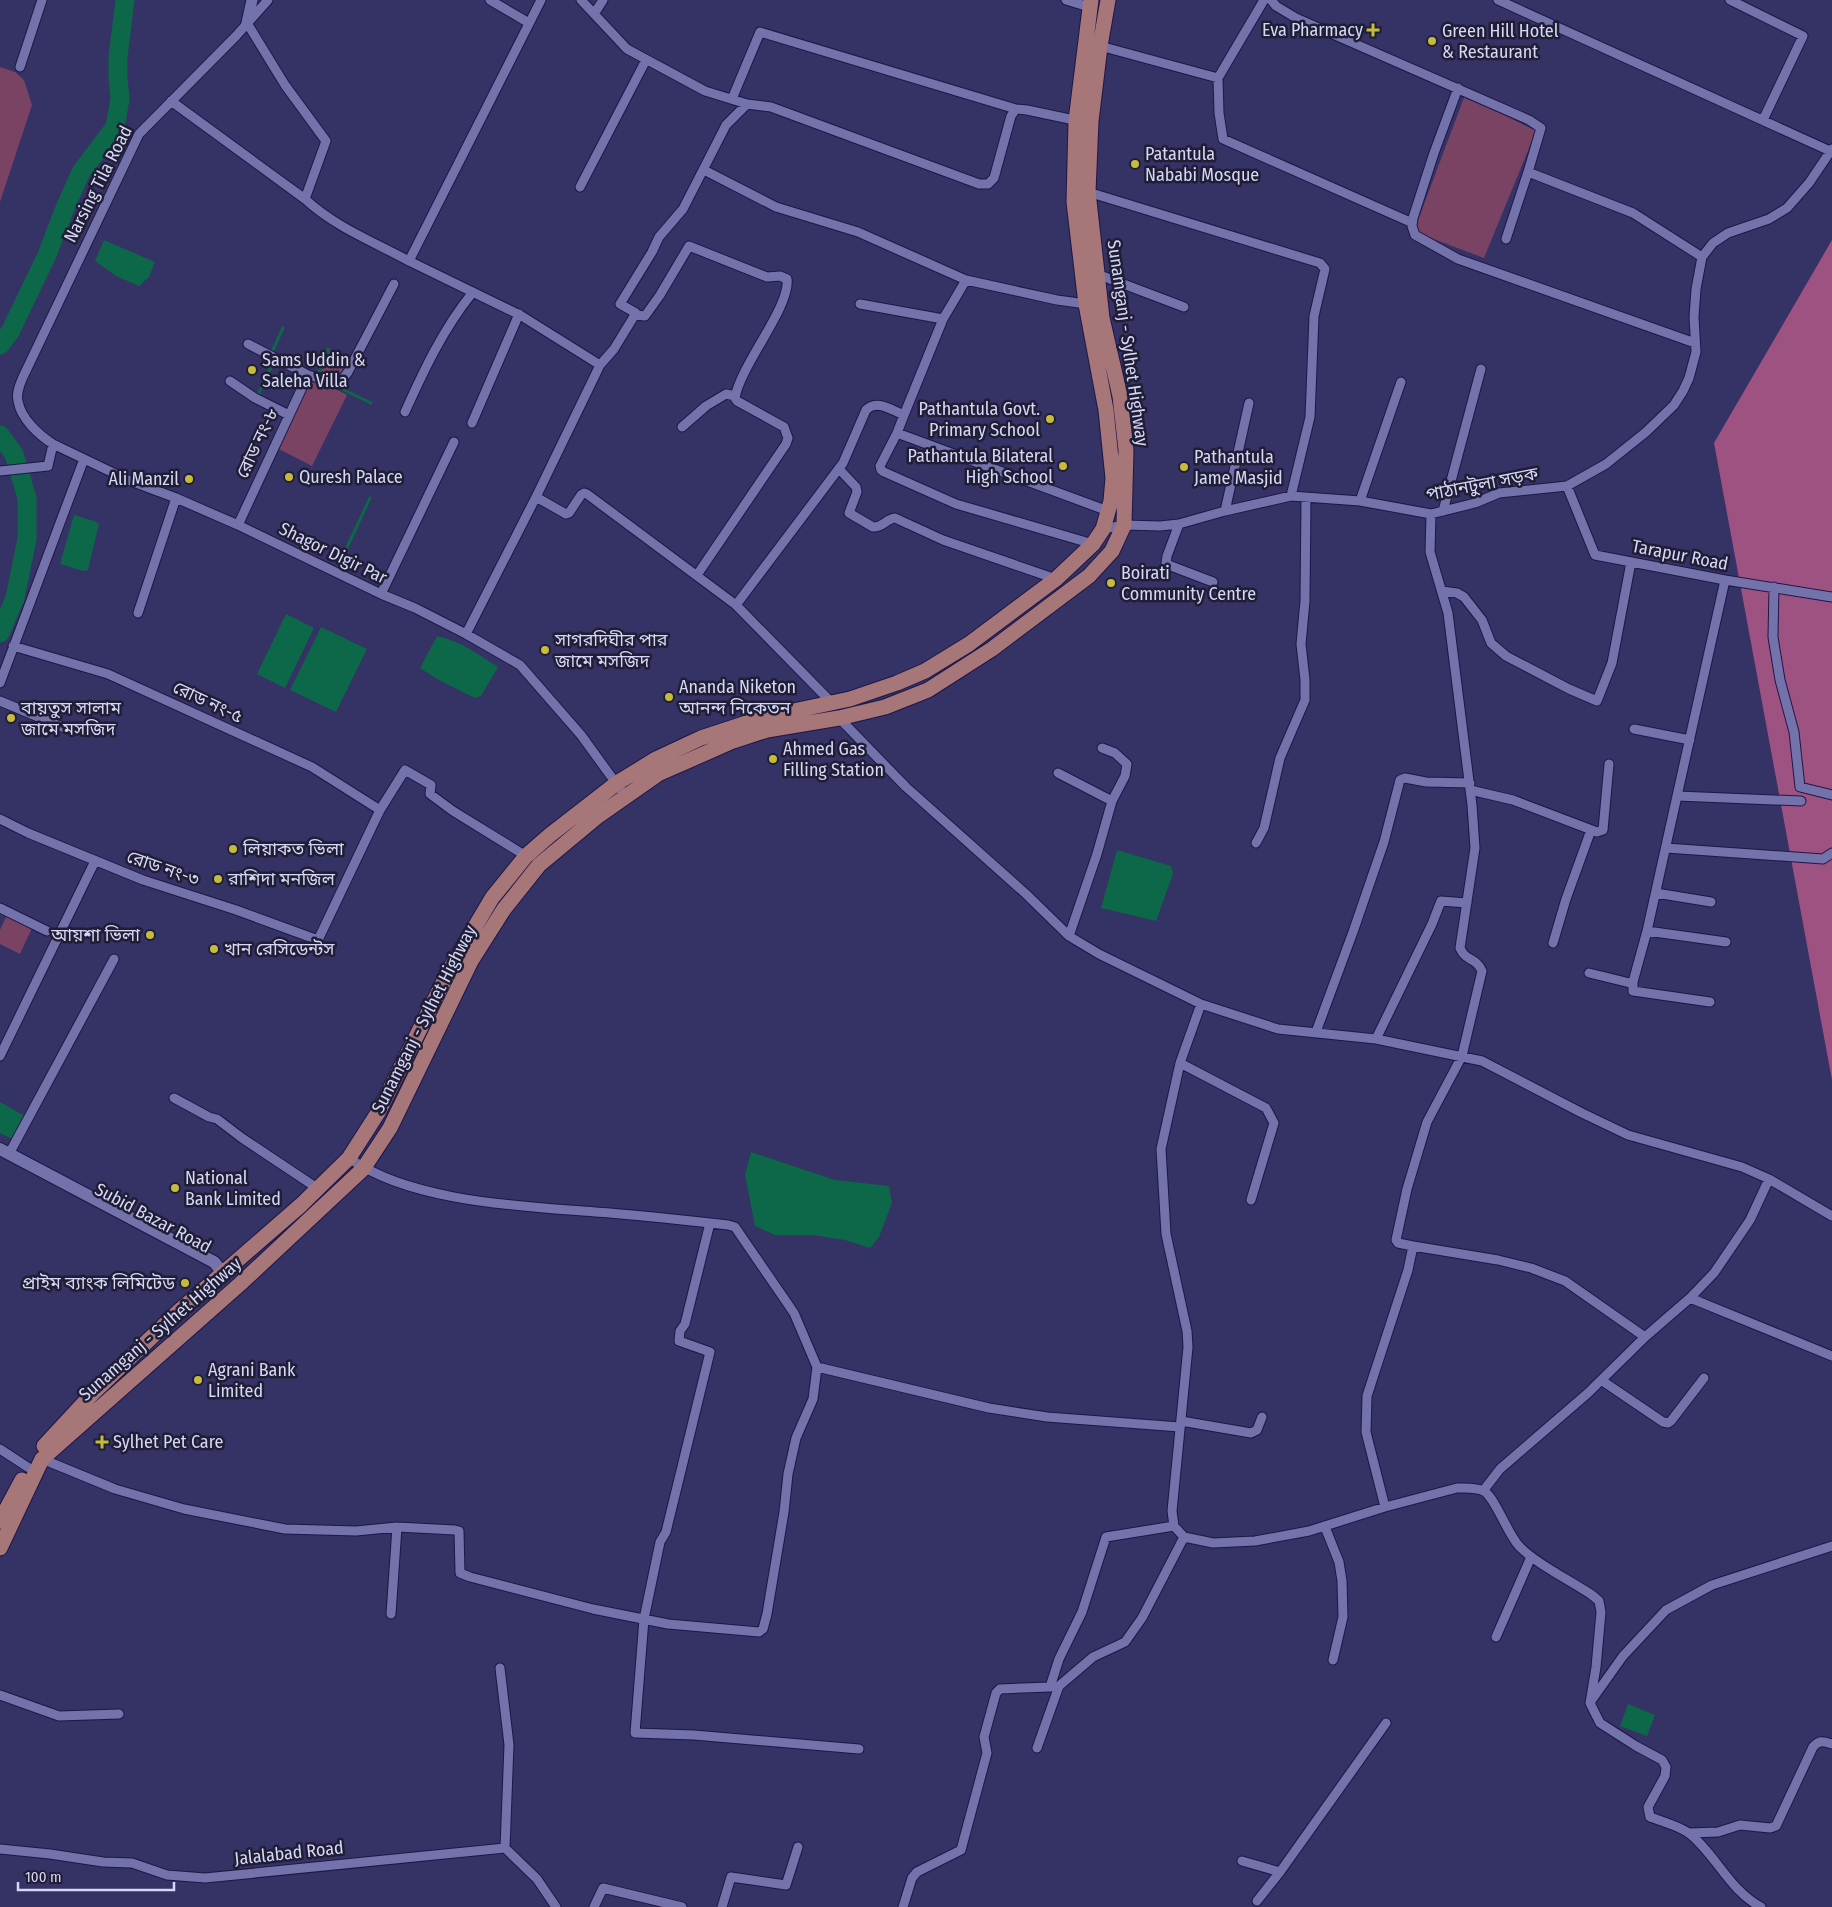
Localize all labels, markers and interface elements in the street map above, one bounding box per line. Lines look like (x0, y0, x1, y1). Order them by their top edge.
place label: Eva Pharmacy (1262, 19, 1363, 41)
place label: Green Hill Hotel & Restaurant (1442, 20, 1559, 63)
marker: Eva Pharmacy (1367, 24, 1379, 36)
marker: Green Hill Hotel & Restaurant (1426, 35, 1438, 47)
street label: Narsing Tila Road (59, 122, 137, 246)
place label: Patantula Nababi Mosque (1145, 143, 1259, 186)
marker: Patantula Nababi Mosque (1129, 158, 1141, 170)
street label: Sunamganj - Sylhet Highway (1103, 238, 1153, 448)
place label: Sams Uddin & Saleha Villa (262, 349, 366, 392)
marker: Sams Uddin & Saleha Villa (246, 364, 258, 376)
place label: Pathantula Govt. Primary School (919, 398, 1040, 441)
street label: রোড নং-৮ (231, 404, 283, 482)
marker: Pathantula Govt. Primary School (1044, 413, 1056, 425)
place label: Pathantula Bilateral High School (908, 445, 1053, 488)
place label: Pathantula Jame Masjid (1194, 446, 1283, 489)
marker: Pathantula Bilateral High School (1057, 460, 1069, 472)
marker: Pathantula Jame Masjid (1178, 461, 1190, 473)
street label: পাঠানটুলা সড়ক (1424, 462, 1540, 506)
place label: Quresh Palace (299, 466, 403, 488)
place label: Ali Manzil (109, 468, 179, 490)
marker: Quresh Palace (283, 471, 295, 483)
marker: Ali Manzil (183, 473, 195, 485)
street label: Shagor Digir Par (275, 517, 391, 589)
street label: Tarapur Road (1630, 535, 1730, 575)
place label: Boirati Community Centre (1121, 562, 1256, 605)
marker: Boirati Community Centre (1105, 577, 1117, 589)
place label: সাগরদিঘীর পার জামে মসজিদ (554, 629, 668, 672)
marker: সাগরদিঘীর পার জামে মসজিদ (539, 644, 551, 656)
street label: রোড নং-৫ (169, 676, 247, 728)
place label: Ananda Niketon আনন্দ নিকেতন (678, 676, 796, 719)
marker: Ananda Niketon আনন্দ নিকেতন (663, 691, 675, 703)
place label: বায়তুস সালাম জামে মসজিদ (20, 697, 122, 740)
marker: বায়তুস সালাম জামে মসজিদ (5, 712, 17, 724)
place label: Ahmed Gas Filling Station (783, 738, 884, 781)
marker: Ahmed Gas Filling Station (767, 753, 779, 765)
place label: লিয়াকত ভিলা (242, 838, 344, 860)
marker: লিয়াকত ভিলা (227, 843, 239, 855)
street label: রোড নং-৩ (124, 845, 202, 891)
place label: রাশিদা মনজিল (227, 868, 336, 890)
marker: রাশিদা মনজিল (212, 873, 224, 885)
street label: Sunamganj - Sylhet Highway (367, 921, 481, 1117)
place label: আয়শা ভিলা (50, 924, 140, 946)
marker: আয়শা ভিলা (144, 929, 156, 941)
place label: খান রেসিডেন্টস (224, 938, 335, 960)
marker: খান রেসিডেন্টস (208, 943, 220, 955)
place label: National Bank Limited (185, 1167, 281, 1210)
street label: Subid Bazar Road (91, 1178, 215, 1258)
marker: National Bank Limited (169, 1182, 181, 1194)
street label: Sunamganj - Sylhet Highway (74, 1252, 246, 1406)
place label: প্রাইম ব্যাংক লিমিটেড (22, 1272, 175, 1294)
marker: প্রাইম ব্যাংক লিমিটেড (179, 1277, 191, 1289)
place label: Agrani Bank Limited (208, 1359, 296, 1402)
marker: Agrani Bank Limited (192, 1374, 204, 1386)
place label: Sylhet Pet Care (113, 1431, 223, 1453)
marker: Sylhet Pet Care (95, 1435, 109, 1449)
street label: Jalalabad Road (233, 1836, 345, 1870)
scale bar (18, 1860, 174, 1892)
text: 100 m (25, 1868, 62, 1886)

